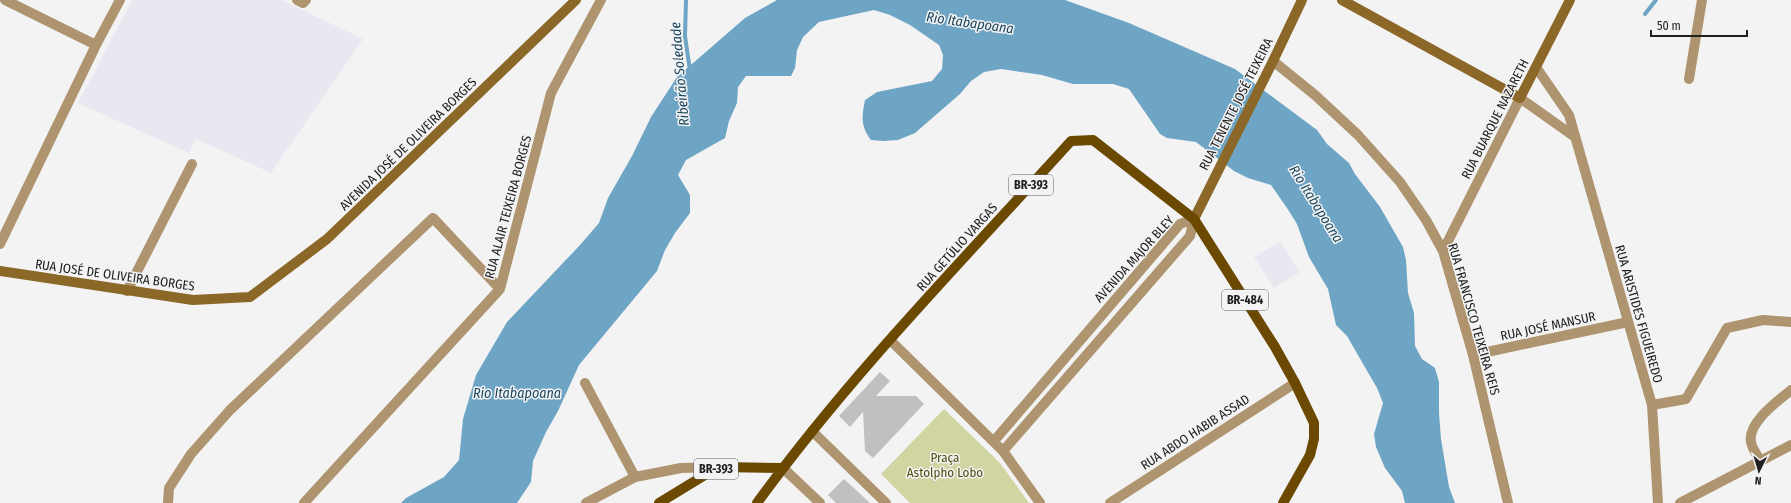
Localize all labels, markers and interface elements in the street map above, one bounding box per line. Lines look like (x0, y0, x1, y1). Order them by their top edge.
water label: Rio Itabapoana (925, 8, 1015, 38)
scale bar (1651, 12, 1747, 38)
text: 50 m (1657, 19, 1681, 33)
water label: Ribeirão Soledade (667, 21, 693, 127)
street label: RUA TENENTE JOSÉ TEIXEIRA (1196, 35, 1276, 173)
street label: RUA BUARQUE NAZARETH (1458, 57, 1532, 181)
street label: AVENIDA JOSÉ DE OLIVEIRA BORGES (336, 75, 480, 213)
street label: RUA ALAIR TEIXEIRA BORGES (482, 134, 534, 280)
water label: Rio Itabapoana (1285, 162, 1347, 246)
road number: BR-393 (1009, 175, 1053, 195)
street label: RUA GETÚLIO VARGAS (914, 200, 1000, 294)
street label: AVENIDA MAJOR BLEY (1091, 212, 1177, 305)
street label: RUA FRANCISCO TEIXEIRA REIS (1445, 241, 1503, 397)
street label: RUA ARISTIDES FIGUEIREDO (1612, 243, 1666, 385)
street label: RUA JOSÉ DE OLIVEIRA BORGES (34, 256, 196, 294)
road number: BR-484 (1222, 290, 1268, 310)
street label: RUA JOSÉ MANSUR (1499, 309, 1597, 343)
water label: Rio Itabapoana (473, 385, 561, 402)
street label: RUA ABDO HABIB ASSAD (1138, 391, 1252, 473)
park label: Praça Astolpho Lobo (907, 450, 983, 480)
north arrow (1739, 451, 1779, 491)
road number: BR-393 (694, 459, 738, 479)
text: N (1754, 474, 1762, 487)

